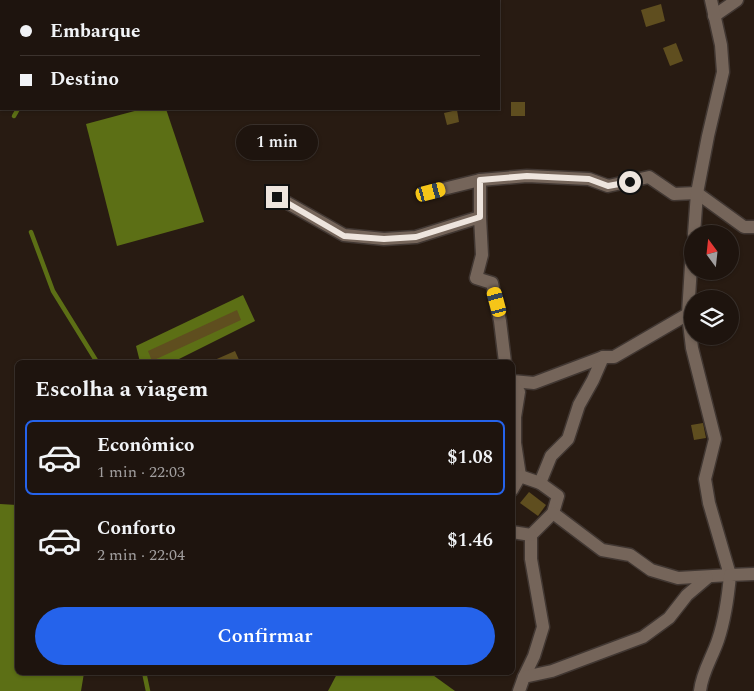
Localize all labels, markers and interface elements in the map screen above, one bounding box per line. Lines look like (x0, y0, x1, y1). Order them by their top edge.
text: Embarque (50, 17, 140, 46)
text: Destino (50, 65, 119, 94)
callout: 1 min (236, 124, 318, 160)
text: 1 min (256, 130, 298, 154)
route start (619, 171, 641, 193)
car (414, 181, 447, 203)
route end (266, 186, 288, 208)
north arrow (684, 225, 739, 280)
map controls (684, 225, 739, 345)
car (485, 286, 508, 318)
button: layers (684, 290, 739, 345)
text: Escolha a viagem (35, 373, 208, 406)
text: Econômico (97, 431, 194, 460)
icon: car (37, 435, 82, 480)
text: $1.08 (447, 443, 493, 472)
text: 1 min · 22:03 (97, 460, 185, 484)
text: Conforto (97, 514, 176, 543)
icon: car (37, 518, 82, 563)
text: $1.46 (447, 526, 493, 555)
text: 2 min · 22:04 (97, 543, 185, 567)
button: Confirmar (35, 607, 495, 665)

